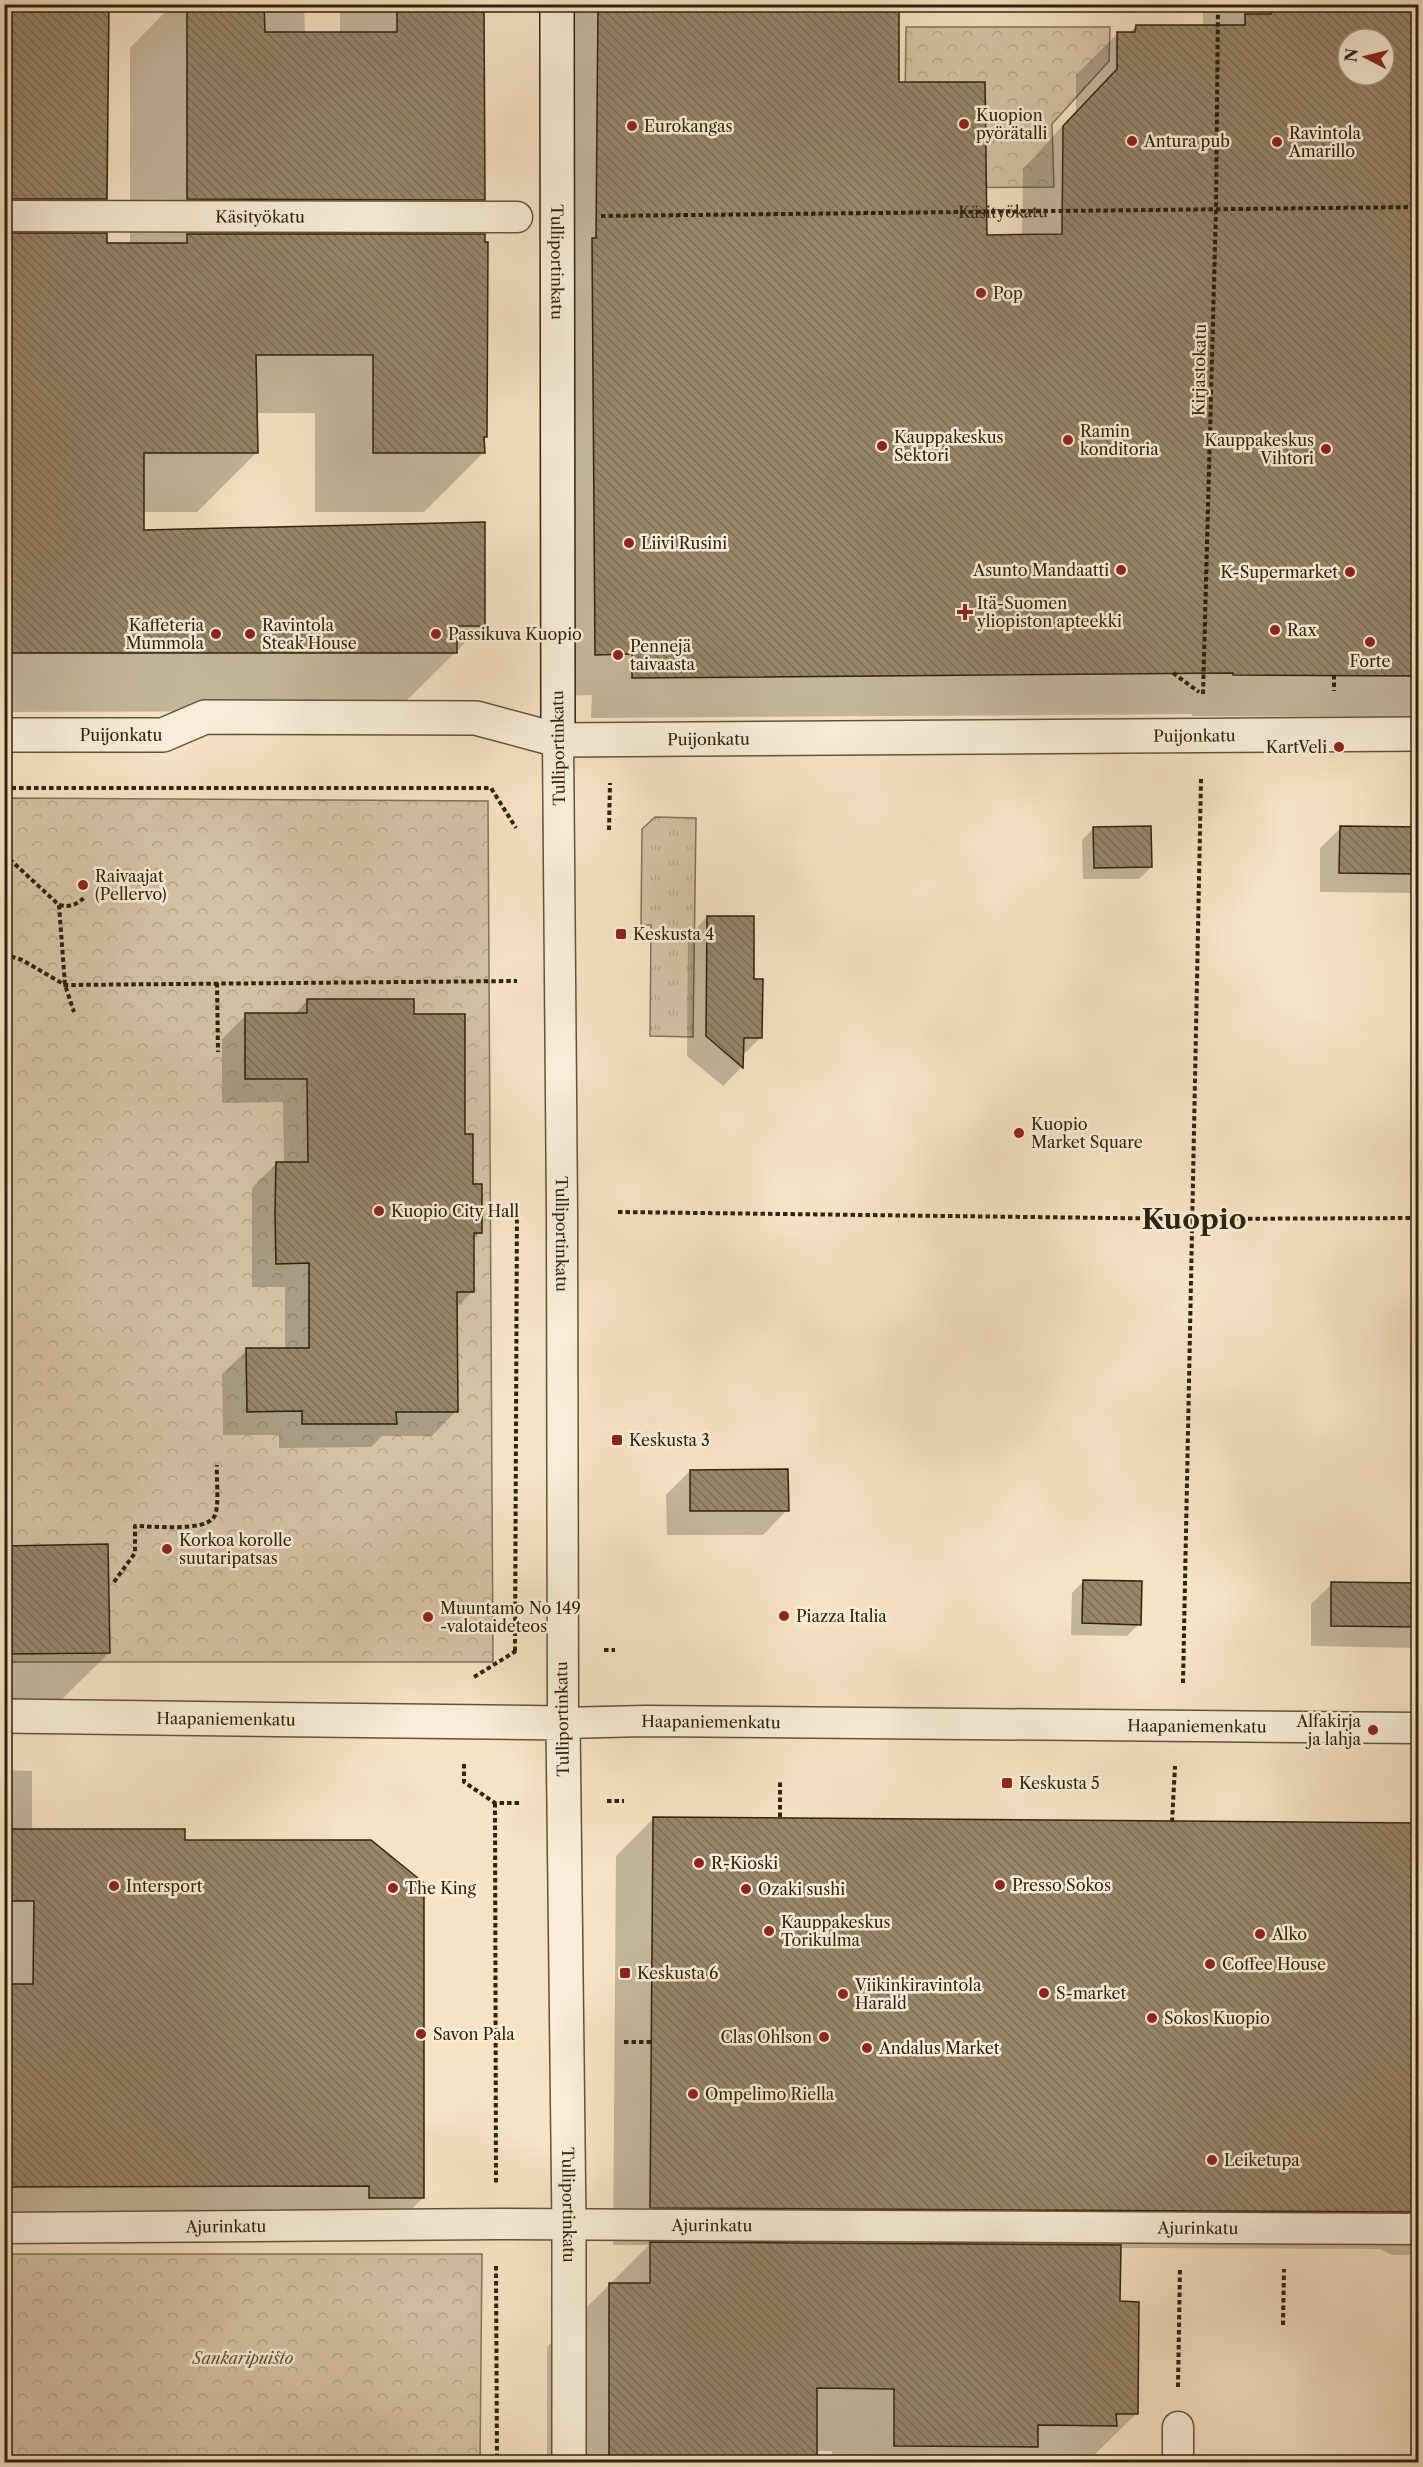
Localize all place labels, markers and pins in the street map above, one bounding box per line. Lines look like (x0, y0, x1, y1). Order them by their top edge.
place label: Kuopion pyörätalli (976, 105, 1047, 143)
place label: Eurokangas (644, 116, 732, 136)
marker: Kuopion pyörätalli (957, 117, 971, 131)
marker: Eurokangas (625, 119, 639, 133)
place label: Ravintola Amarillo (1288, 123, 1361, 161)
place label: Antura pub (1143, 131, 1230, 151)
marker: Antura pub (1125, 134, 1139, 148)
marker: Ravintola Amarillo (1270, 135, 1284, 149)
place label: Pop (993, 283, 1023, 303)
marker: Pop (974, 286, 988, 300)
place label: Ramin konditoria (1080, 421, 1159, 459)
place label: Kauppakeskus Sektori (894, 427, 1004, 465)
place label: Kauppakeskus Vihtori (1204, 430, 1314, 468)
marker: Ramin konditoria (1061, 433, 1075, 447)
marker: Kauppakeskus Sektori (875, 439, 889, 453)
marker: Kauppakeskus Vihtori (1319, 442, 1333, 456)
place label: Liivi Rusini (641, 533, 727, 553)
marker: Liivi Rusini (622, 536, 636, 550)
place label: Asunto Mandaatti (972, 560, 1109, 580)
place label: K-Supermarket (1221, 562, 1338, 582)
marker: Asunto Mandaatti (1114, 563, 1128, 577)
marker: K-Supermarket (1343, 565, 1357, 579)
place label: Itä-Suomen yliopiston apteekki (976, 593, 1122, 631)
marker: Itä-Suomen yliopiston apteekki (958, 605, 972, 619)
place label: Kaffeteria Mummola (125, 615, 205, 653)
place label: Ravintola Steak House (262, 615, 357, 653)
place label: Rax (1287, 620, 1317, 640)
marker: Rax (1268, 623, 1282, 637)
place label: Passikuva Kuopio (448, 624, 582, 644)
marker: Kaffeteria Mummola (209, 627, 223, 641)
marker: Ravintola Steak House (243, 627, 257, 641)
marker: Passikuva Kuopio (429, 627, 443, 641)
marker: Forte (1363, 635, 1377, 649)
place label: Pennejä taivaasta (630, 636, 695, 674)
marker: Pennejä taivaasta (611, 648, 625, 662)
place label: Forte (1350, 651, 1390, 671)
place label: KartVeli (1266, 737, 1327, 757)
marker: KartVeli (1332, 740, 1346, 754)
place label: Raivaajat (Pellervo) (95, 866, 167, 904)
marker: Raivaajat (Pellervo) (76, 878, 90, 892)
place label: Keskusta 4 (633, 924, 714, 944)
marker: Keskusta 4 (614, 927, 628, 941)
place label: Kuopio Market Square (1031, 1114, 1143, 1152)
marker: Kuopio Market Square (1012, 1126, 1026, 1140)
place label: Kuopio City Hall (391, 1201, 519, 1221)
marker: Kuopio City Hall (372, 1204, 386, 1218)
place label: Keskusta 3 (629, 1430, 710, 1450)
marker: Keskusta 3 (610, 1433, 624, 1447)
place label: Korkoa korolle suutaripatsas (179, 1530, 292, 1568)
marker: Korkoa korolle suutaripatsas (160, 1542, 174, 1556)
place label: Muuntamo No 149 -valotaideteos (440, 1598, 581, 1636)
place label: Piazza Italia (796, 1606, 887, 1626)
marker: Piazza Italia (777, 1609, 791, 1623)
marker: Muuntamo No 149 -valotaideteos (421, 1610, 435, 1624)
place label: Alfakirja ja lahja (1295, 1711, 1362, 1749)
marker: Alfakirja ja lahja (1366, 1723, 1380, 1737)
place label: Keskusta 5 (1019, 1773, 1100, 1793)
marker: Keskusta 5 (1000, 1776, 1014, 1790)
place label: R-Kioski (711, 1853, 778, 1873)
marker: R-Kioski (692, 1856, 706, 1870)
place label: Presso Sokos (1012, 1875, 1111, 1895)
place label: Intersport (126, 1876, 203, 1896)
place label: The King (405, 1878, 477, 1898)
marker: Presso Sokos (993, 1878, 1007, 1892)
marker: Intersport (107, 1879, 121, 1893)
place label: Ozaki sushi (758, 1879, 845, 1899)
marker: The King (386, 1881, 400, 1895)
marker: Ozaki sushi (739, 1882, 753, 1896)
place label: Kauppakeskus Torikulma (781, 1912, 891, 1950)
marker: Kauppakeskus Torikulma (762, 1924, 776, 1938)
place label: Alko (1271, 1924, 1307, 1944)
marker: Alko (1253, 1927, 1267, 1941)
place label: Coffee House (1222, 1954, 1326, 1974)
marker: Coffee House (1203, 1957, 1217, 1971)
place label: Keskusta 6 (637, 1963, 718, 1983)
marker: Keskusta 6 (618, 1966, 632, 1980)
place label: Viikinkiravintola Harald (854, 1975, 982, 2013)
place label: S-market (1056, 1983, 1127, 2003)
marker: S-market (1037, 1986, 1051, 2000)
marker: Viikinkiravintola Harald (836, 1987, 850, 2001)
place label: Sokos Kuopio (1164, 2008, 1270, 2028)
marker: Sokos Kuopio (1145, 2011, 1159, 2025)
place label: Savon Pala (433, 2024, 515, 2044)
marker: Savon Pala (414, 2027, 428, 2041)
place label: Clas Ohlson (721, 2027, 812, 2047)
marker: Clas Ohlson (817, 2030, 831, 2044)
place label: Andalus Market (878, 2038, 1000, 2058)
marker: Andalus Market (860, 2041, 874, 2055)
place label: Ompelimo Riella (705, 2084, 835, 2104)
marker: Ompelimo Riella (686, 2087, 700, 2101)
place label: Leiketupa (1224, 2150, 1300, 2170)
marker: Leiketupa (1205, 2153, 1219, 2167)

